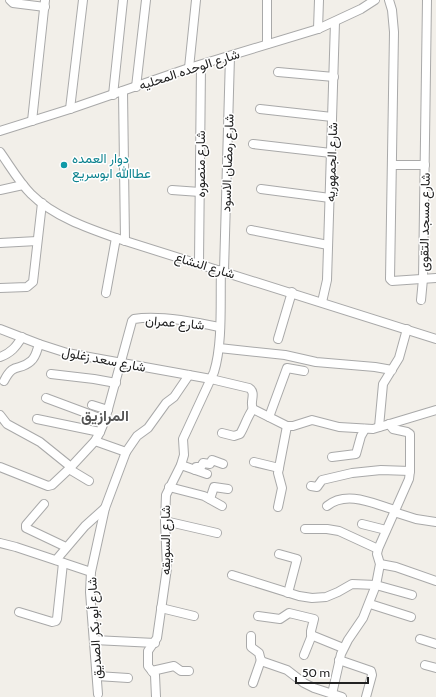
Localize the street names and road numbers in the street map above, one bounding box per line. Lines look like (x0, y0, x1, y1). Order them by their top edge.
street label: شارع الوحده المحليه (137, 45, 242, 95)
street label: شارع رمضان الاسود (217, 114, 239, 213)
street label: شارع الجمهوريه (322, 122, 342, 202)
street label: شارع منصوره (192, 131, 210, 197)
street label: شارع مسجد التقوى (415, 172, 435, 272)
street label: شارع النشاع (172, 248, 237, 284)
street label: شارع عمران (145, 311, 205, 335)
street label: شارع سعد زغلول (60, 343, 147, 377)
street label: شارع السويقه (157, 505, 175, 575)
street label: شارع أبو بكر الصديق (83, 577, 107, 679)

